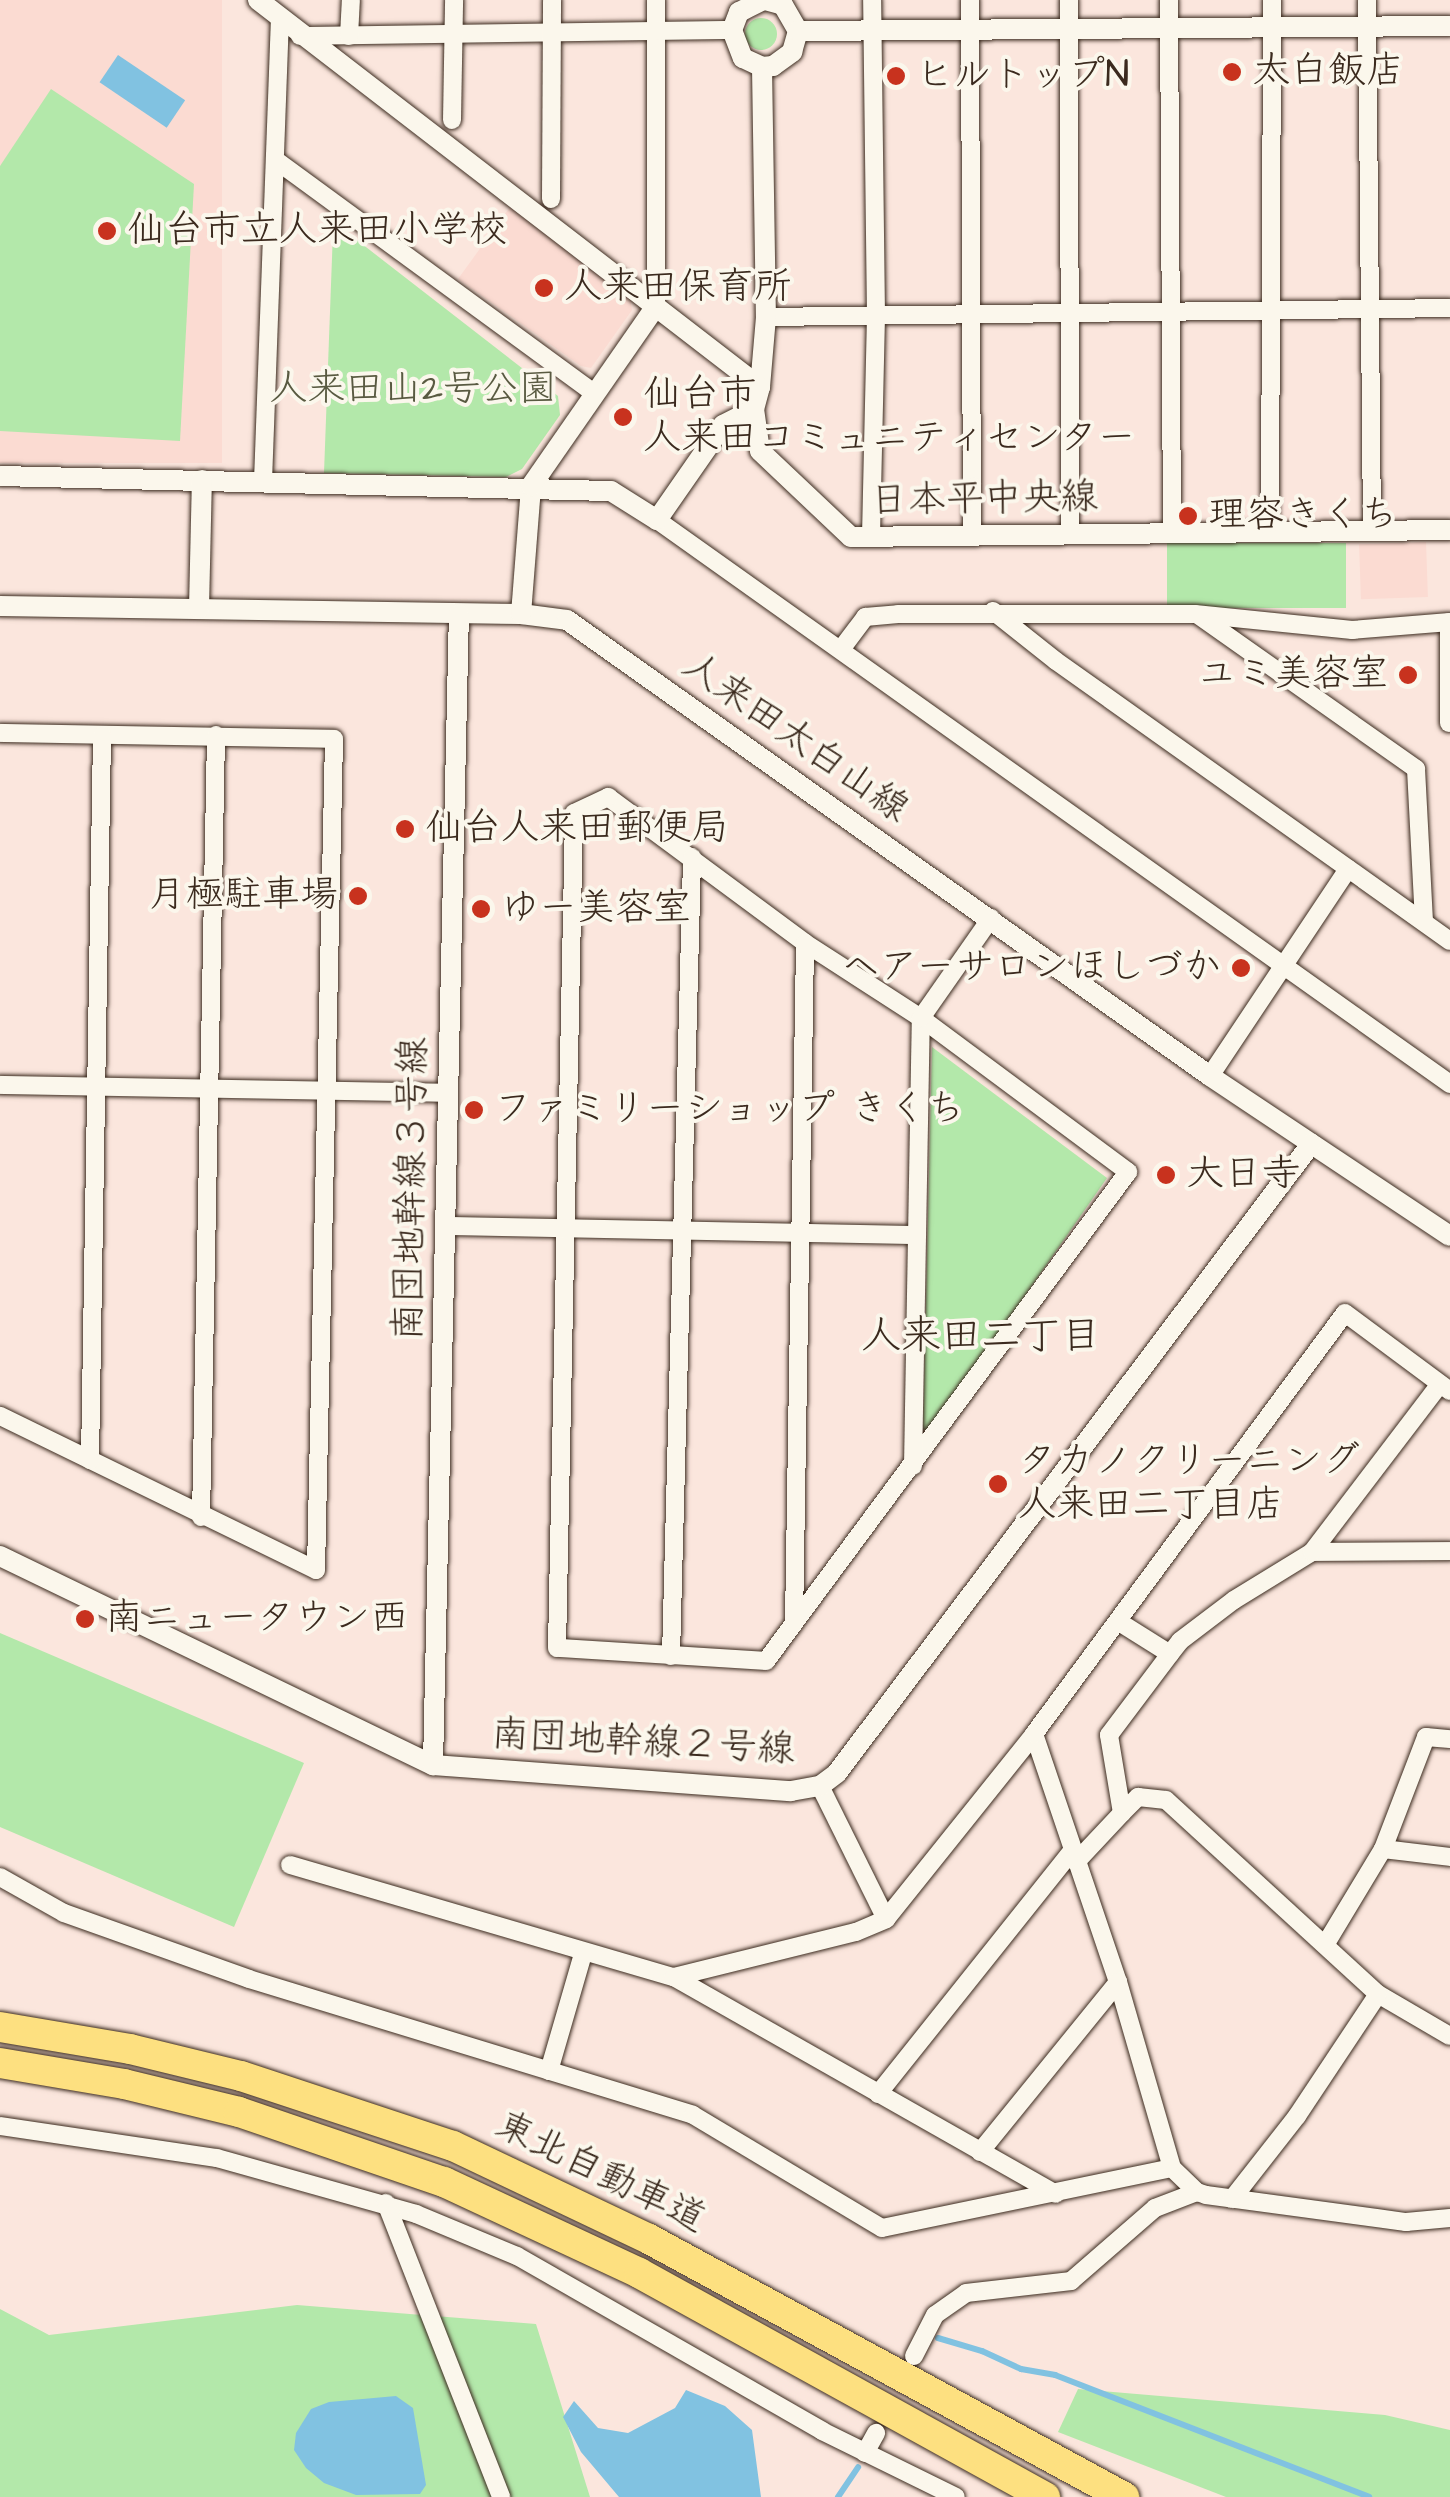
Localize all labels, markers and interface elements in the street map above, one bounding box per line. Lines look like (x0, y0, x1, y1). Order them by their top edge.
place label: 太白飯店 (1252, 49, 1404, 95)
place label: ヒルトップN (916, 53, 1130, 99)
marker: 太白飯店 (1221, 61, 1243, 83)
marker: ヒルトップN (885, 65, 907, 87)
place label: 仙台市立人来田小学校 (127, 208, 507, 254)
marker: 仙台市立人来田小学校 (96, 220, 118, 242)
place label: 人来田保育所 (564, 265, 792, 311)
marker: 人来田保育所 (533, 277, 555, 299)
park label: 人来田山2号公園 (269, 367, 557, 413)
place label: 仙台市 人来田コミュニティセンター (643, 372, 1137, 462)
marker: 仙台市 人来田コミュニティセンター (612, 406, 634, 428)
street label: 日本平中央線 (870, 475, 1098, 525)
place label: 理容きくち (1208, 493, 1398, 539)
marker: 理容きくち (1177, 505, 1199, 527)
street label: 人来田太白山線 (673, 643, 917, 833)
place label: ユミ美容室 (1198, 652, 1388, 698)
marker: ユミ美容室 (1397, 664, 1419, 686)
place label: 仙台人来田郵便局 (425, 806, 729, 852)
marker: 仙台人来田郵便局 (394, 818, 416, 840)
place label: 月極駐車場 (148, 873, 338, 919)
marker: 月極駐車場 (347, 885, 369, 907)
place label: ゆー美容室 (501, 886, 691, 932)
marker: ゆー美容室 (470, 898, 492, 920)
place label: ヘアーサロンほしづか (843, 945, 1221, 991)
marker: ヘアーサロンほしづか (1230, 957, 1252, 979)
street label: 南団地幹線３号線 (387, 1037, 437, 1341)
place label: ファミリーショップ きくち (494, 1087, 965, 1133)
marker: ファミリーショップ きくち (463, 1099, 485, 1121)
place label: 大日寺 (1186, 1152, 1300, 1198)
marker: 大日寺 (1155, 1164, 1177, 1186)
district label: 人来田二丁目 (861, 1313, 1101, 1361)
place label: タカノクリーニング 人来田二丁目店 (1018, 1439, 1360, 1528)
marker: タカノクリーニング 人来田二丁目店 (987, 1473, 1009, 1495)
place label: 南ニュータウン西 (105, 1596, 409, 1642)
marker: 南ニュータウン西 (74, 1608, 96, 1630)
street label: 南団地幹線２号線 (490, 1712, 796, 1774)
street label: 東北自動車道 (488, 2103, 712, 2243)

